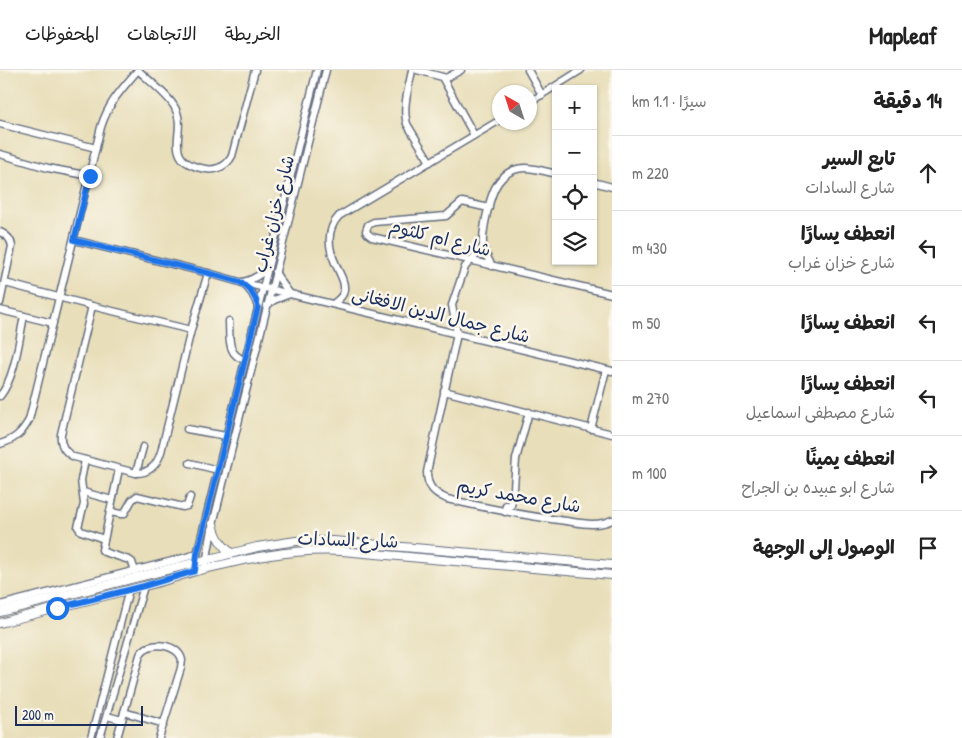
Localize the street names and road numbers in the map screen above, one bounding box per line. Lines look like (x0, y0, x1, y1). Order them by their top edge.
street label: شارع خزان غراب (247, 152, 300, 275)
street label: شارع ام كلثوم (386, 213, 494, 264)
street label: شارع جمال الدين الافغانى (350, 280, 533, 349)
street label: شارع محمد كريم (455, 472, 583, 521)
street label: شارع السادات (297, 525, 399, 554)

